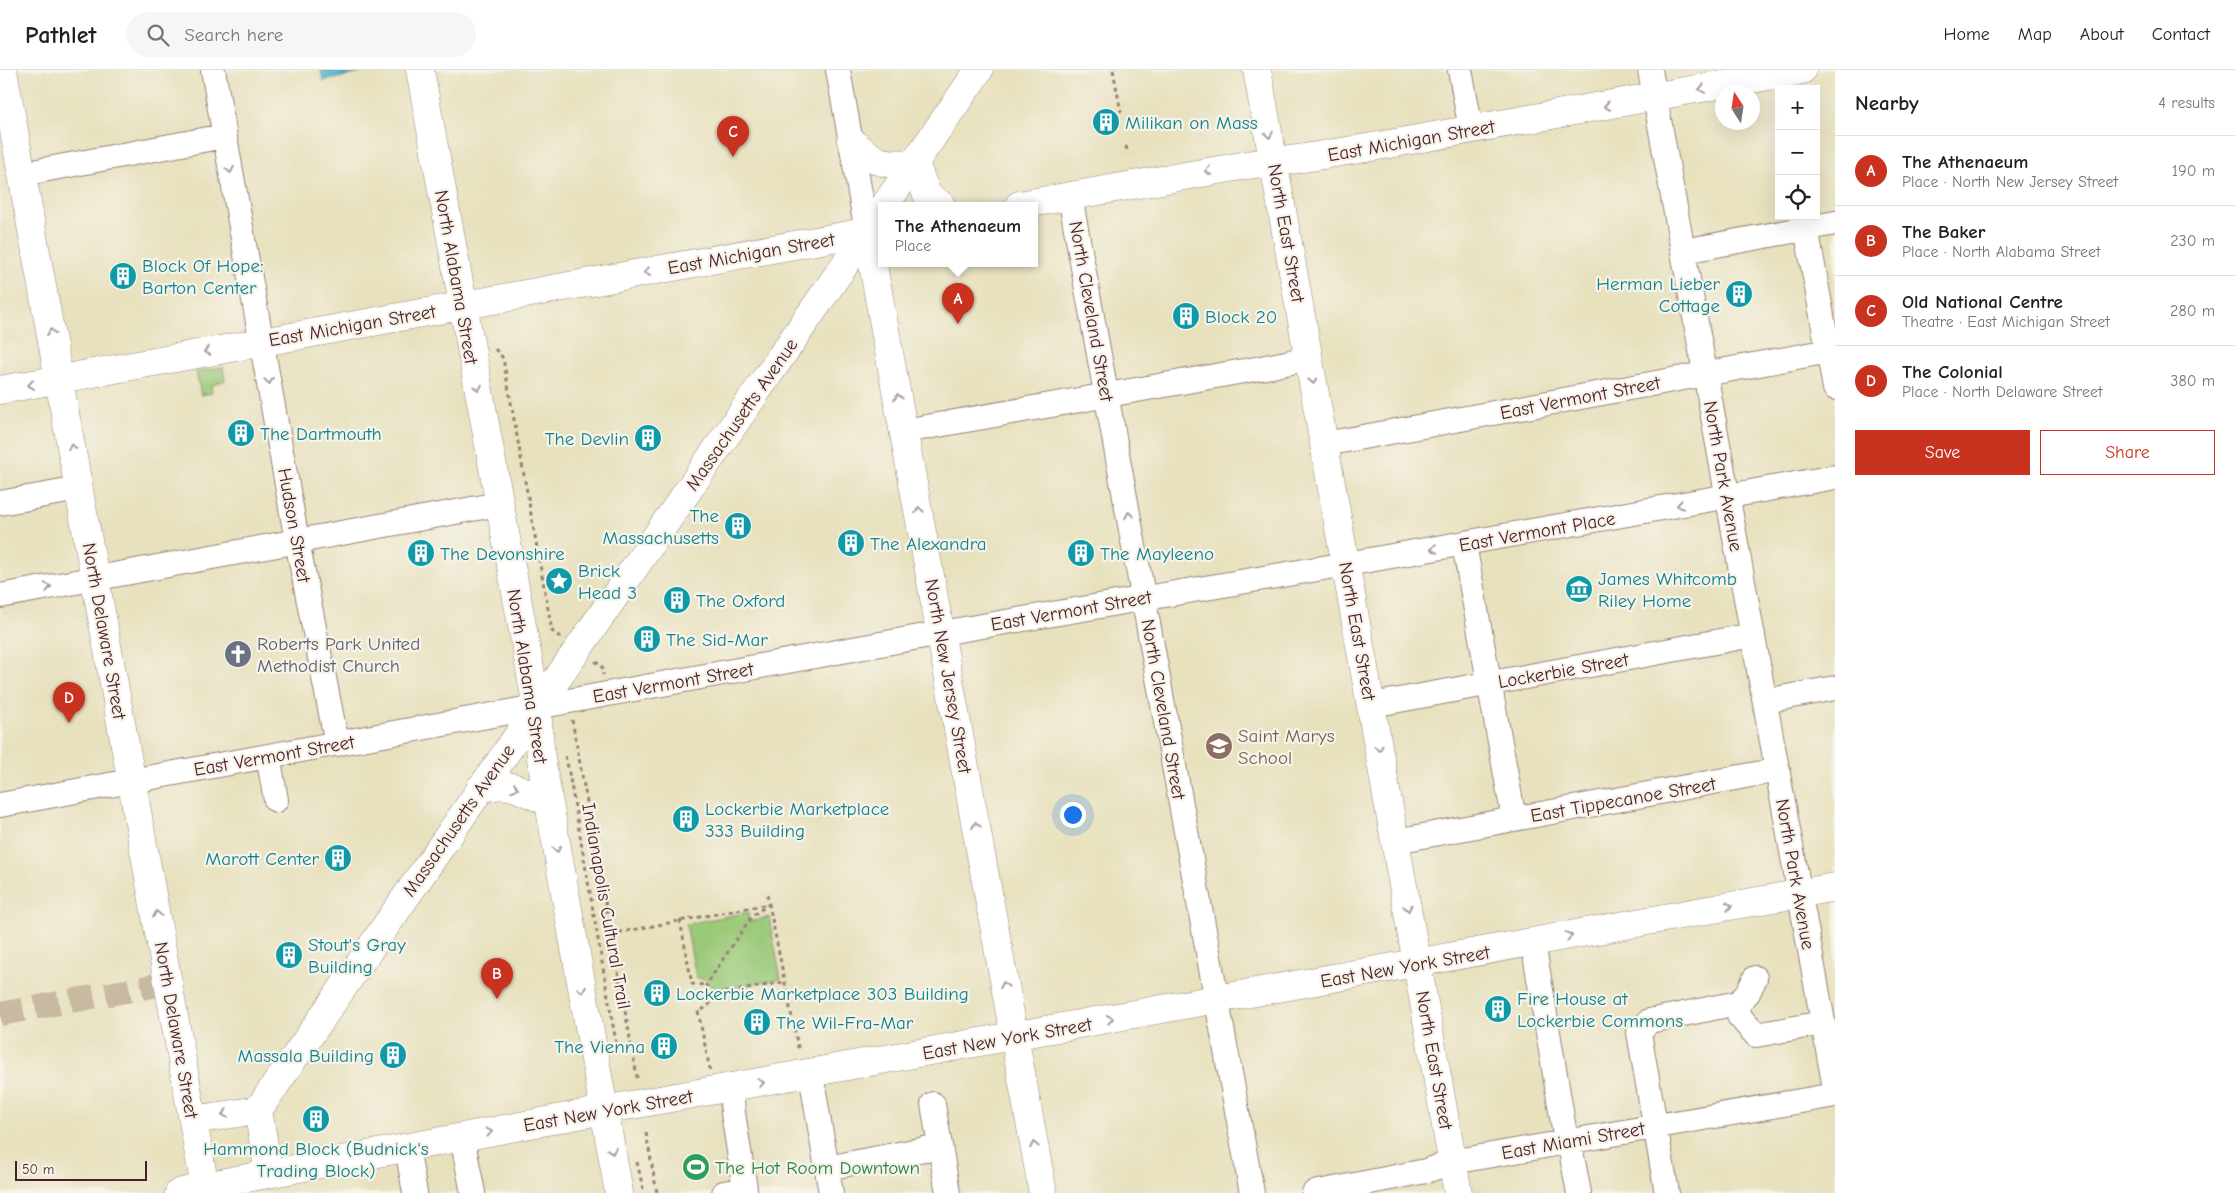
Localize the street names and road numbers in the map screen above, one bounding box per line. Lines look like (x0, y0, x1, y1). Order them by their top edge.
street label: East Michigan Street (1326, 115, 1497, 167)
street label: North East Street (1263, 162, 1309, 305)
street label: North Alabama Street (430, 188, 482, 367)
street label: North Cleveland Street (1064, 219, 1118, 404)
street label: East Michigan Street (666, 228, 837, 280)
street label: East Michigan Street (267, 300, 438, 352)
street label: Massachusetts Avenue (681, 334, 803, 495)
street label: East Vermont Street (1498, 372, 1663, 424)
street label: North Park Avenue (1699, 399, 1747, 553)
street label: Hudson Street (273, 466, 315, 585)
street label: East Vermont Place (1457, 507, 1617, 557)
street label: North Delaware Street (78, 541, 130, 722)
street label: North East Street (1334, 560, 1380, 703)
street label: North New Jersey Street (920, 577, 976, 776)
street label: East Vermont Street (989, 586, 1154, 636)
street label: North Alabama Street (502, 587, 552, 766)
street label: North Cleveland Street (1136, 617, 1190, 802)
street label: Lockerbie Street (1496, 649, 1631, 693)
street label: East Vermont Street (591, 658, 756, 708)
street label: East Vermont Street (192, 731, 357, 781)
street label: Massachusetts Avenue (398, 740, 520, 901)
street label: East Tippecanoe Street (1529, 773, 1718, 827)
street label: North Park Avenue (1771, 797, 1819, 951)
street label: Indianapolis Cultural Trail (577, 801, 635, 1011)
street label: North Delaware Street (150, 940, 202, 1121)
street label: East New York Street (1319, 941, 1492, 993)
street label: North East Street (1411, 989, 1457, 1132)
street label: East New York Street (921, 1013, 1094, 1065)
street label: East New York Street (522, 1085, 695, 1137)
street label: East Miami Street (1500, 1117, 1647, 1164)

